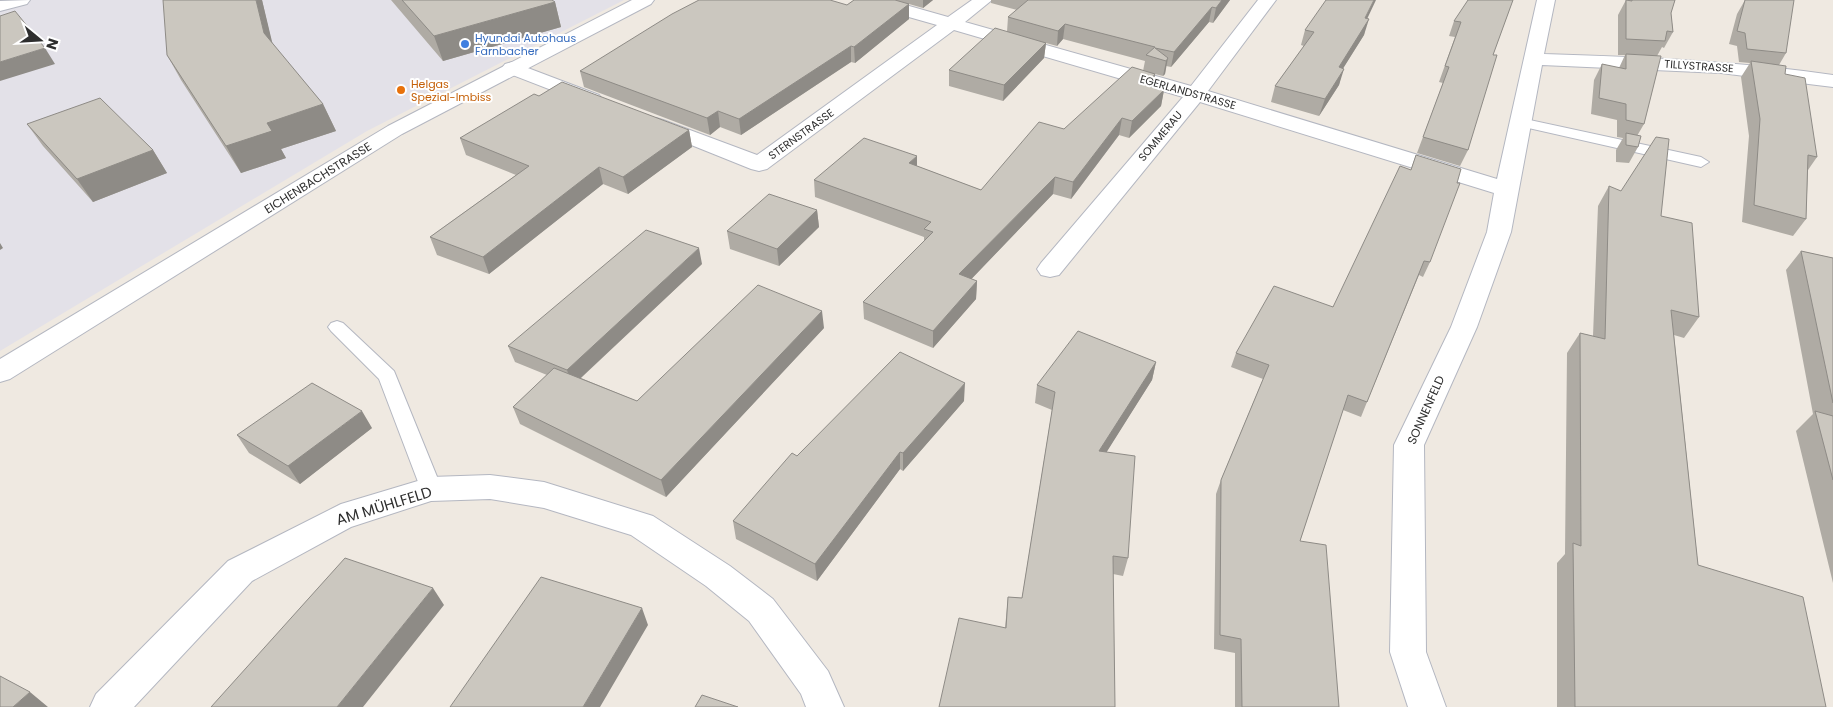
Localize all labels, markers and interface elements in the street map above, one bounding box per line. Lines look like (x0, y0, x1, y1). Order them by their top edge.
north arrow (15, 15, 65, 65)
place label: Hyundai Autohaus Farnbacher (475, 30, 576, 59)
text: N (41, 36, 64, 52)
marker: Hyundai Autohaus Farnbacher (459, 38, 471, 50)
street label: TILLYSTRASSE (1664, 56, 1734, 76)
street label: EGERLANDSTRASSE (1138, 71, 1238, 113)
place label: Helgas Spezial-Imbiss (411, 76, 492, 105)
marker: Helgas Spezial-Imbiss (395, 84, 407, 96)
street label: STERNSTRASSE (765, 105, 837, 163)
street label: SOMMERAU (1134, 107, 1186, 165)
street label: EICHENBACHSTRASSE (261, 138, 375, 217)
street label: SONNENFELD (1403, 373, 1448, 447)
street label: AM MÜHLFELD (333, 481, 434, 530)

